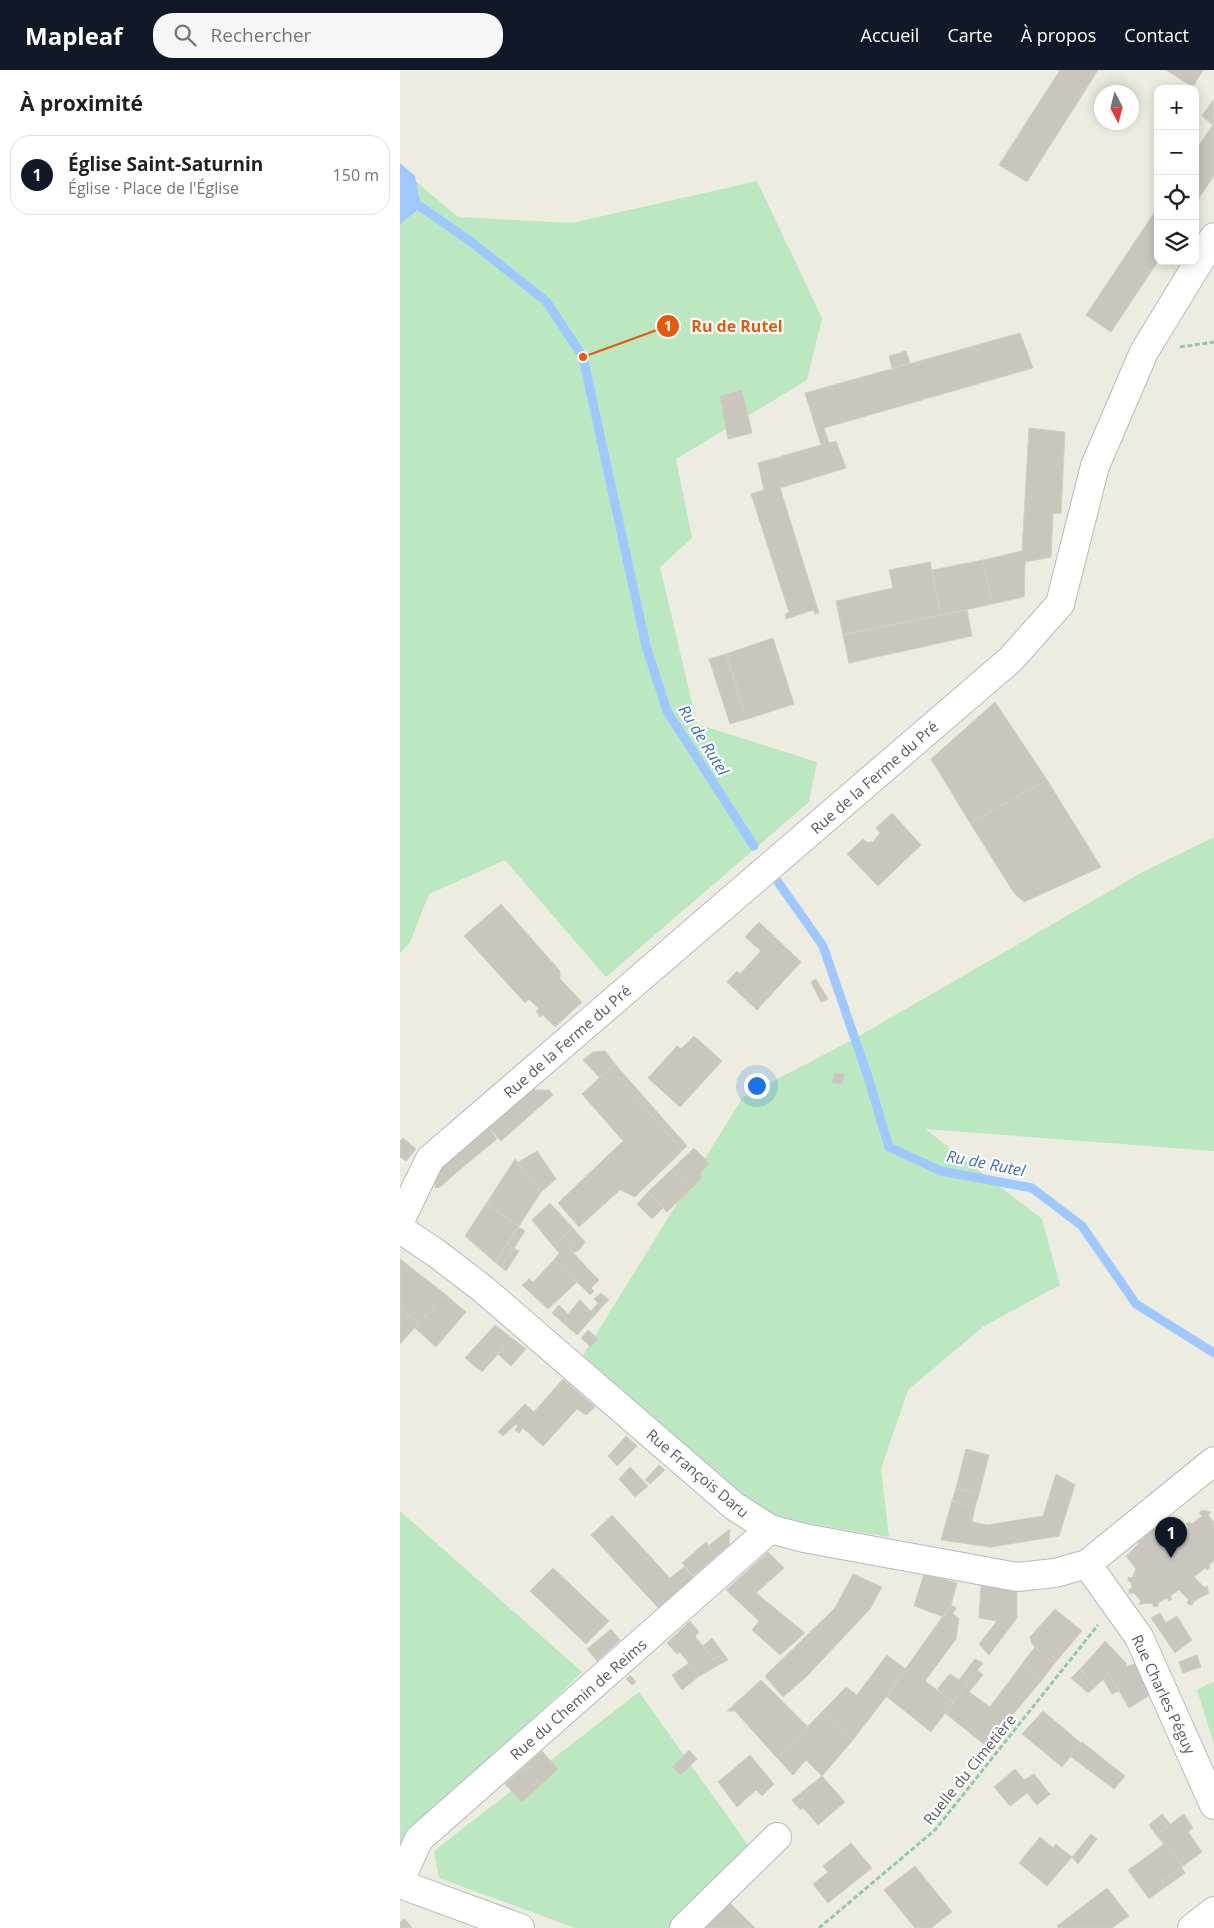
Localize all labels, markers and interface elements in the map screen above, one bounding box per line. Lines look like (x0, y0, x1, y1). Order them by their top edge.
search box (153, 13, 503, 58)
text: Mapleaf (25, 19, 123, 52)
icon: search (171, 21, 199, 49)
text: Rechercher (211, 22, 311, 48)
text: Accueil (861, 23, 919, 47)
text: Carte (947, 23, 993, 47)
text: À propos (1021, 23, 1096, 47)
text: Contact (1124, 23, 1189, 47)
north arrow (1094, 85, 1139, 130)
map controls (1154, 85, 1199, 265)
button: + (1154, 85, 1199, 130)
text: À proximité (20, 89, 143, 117)
button: − (1154, 130, 1199, 175)
text: Église Saint-Saturnin (68, 151, 263, 177)
text: 1 (32, 164, 42, 186)
text: 150 m (333, 164, 379, 186)
button: locate (1154, 175, 1199, 220)
text: Église · Place de l'Église (68, 177, 239, 199)
button: layers (1154, 220, 1199, 265)
callout: Ru de Rutel (656, 311, 792, 342)
text: 1 (664, 315, 672, 335)
text: Ru de Rutel (691, 315, 783, 337)
water label: Ru de Rutel (674, 700, 735, 780)
street label: Rue de la Ferme du Pré (806, 716, 942, 838)
street label: Rue de la Ferme du Pré (499, 980, 635, 1102)
your location (744, 1073, 770, 1099)
water label: Ru de Rutel (945, 1145, 1028, 1182)
street label: Rue François Daru (643, 1424, 753, 1522)
pin: 1 (1155, 1517, 1187, 1558)
street label: Rue Charles Péguy (1128, 1631, 1201, 1757)
street label: Rue du Chemin de Reims (505, 1634, 651, 1764)
street label: Ruelle du Cimetière (918, 1710, 1020, 1828)

